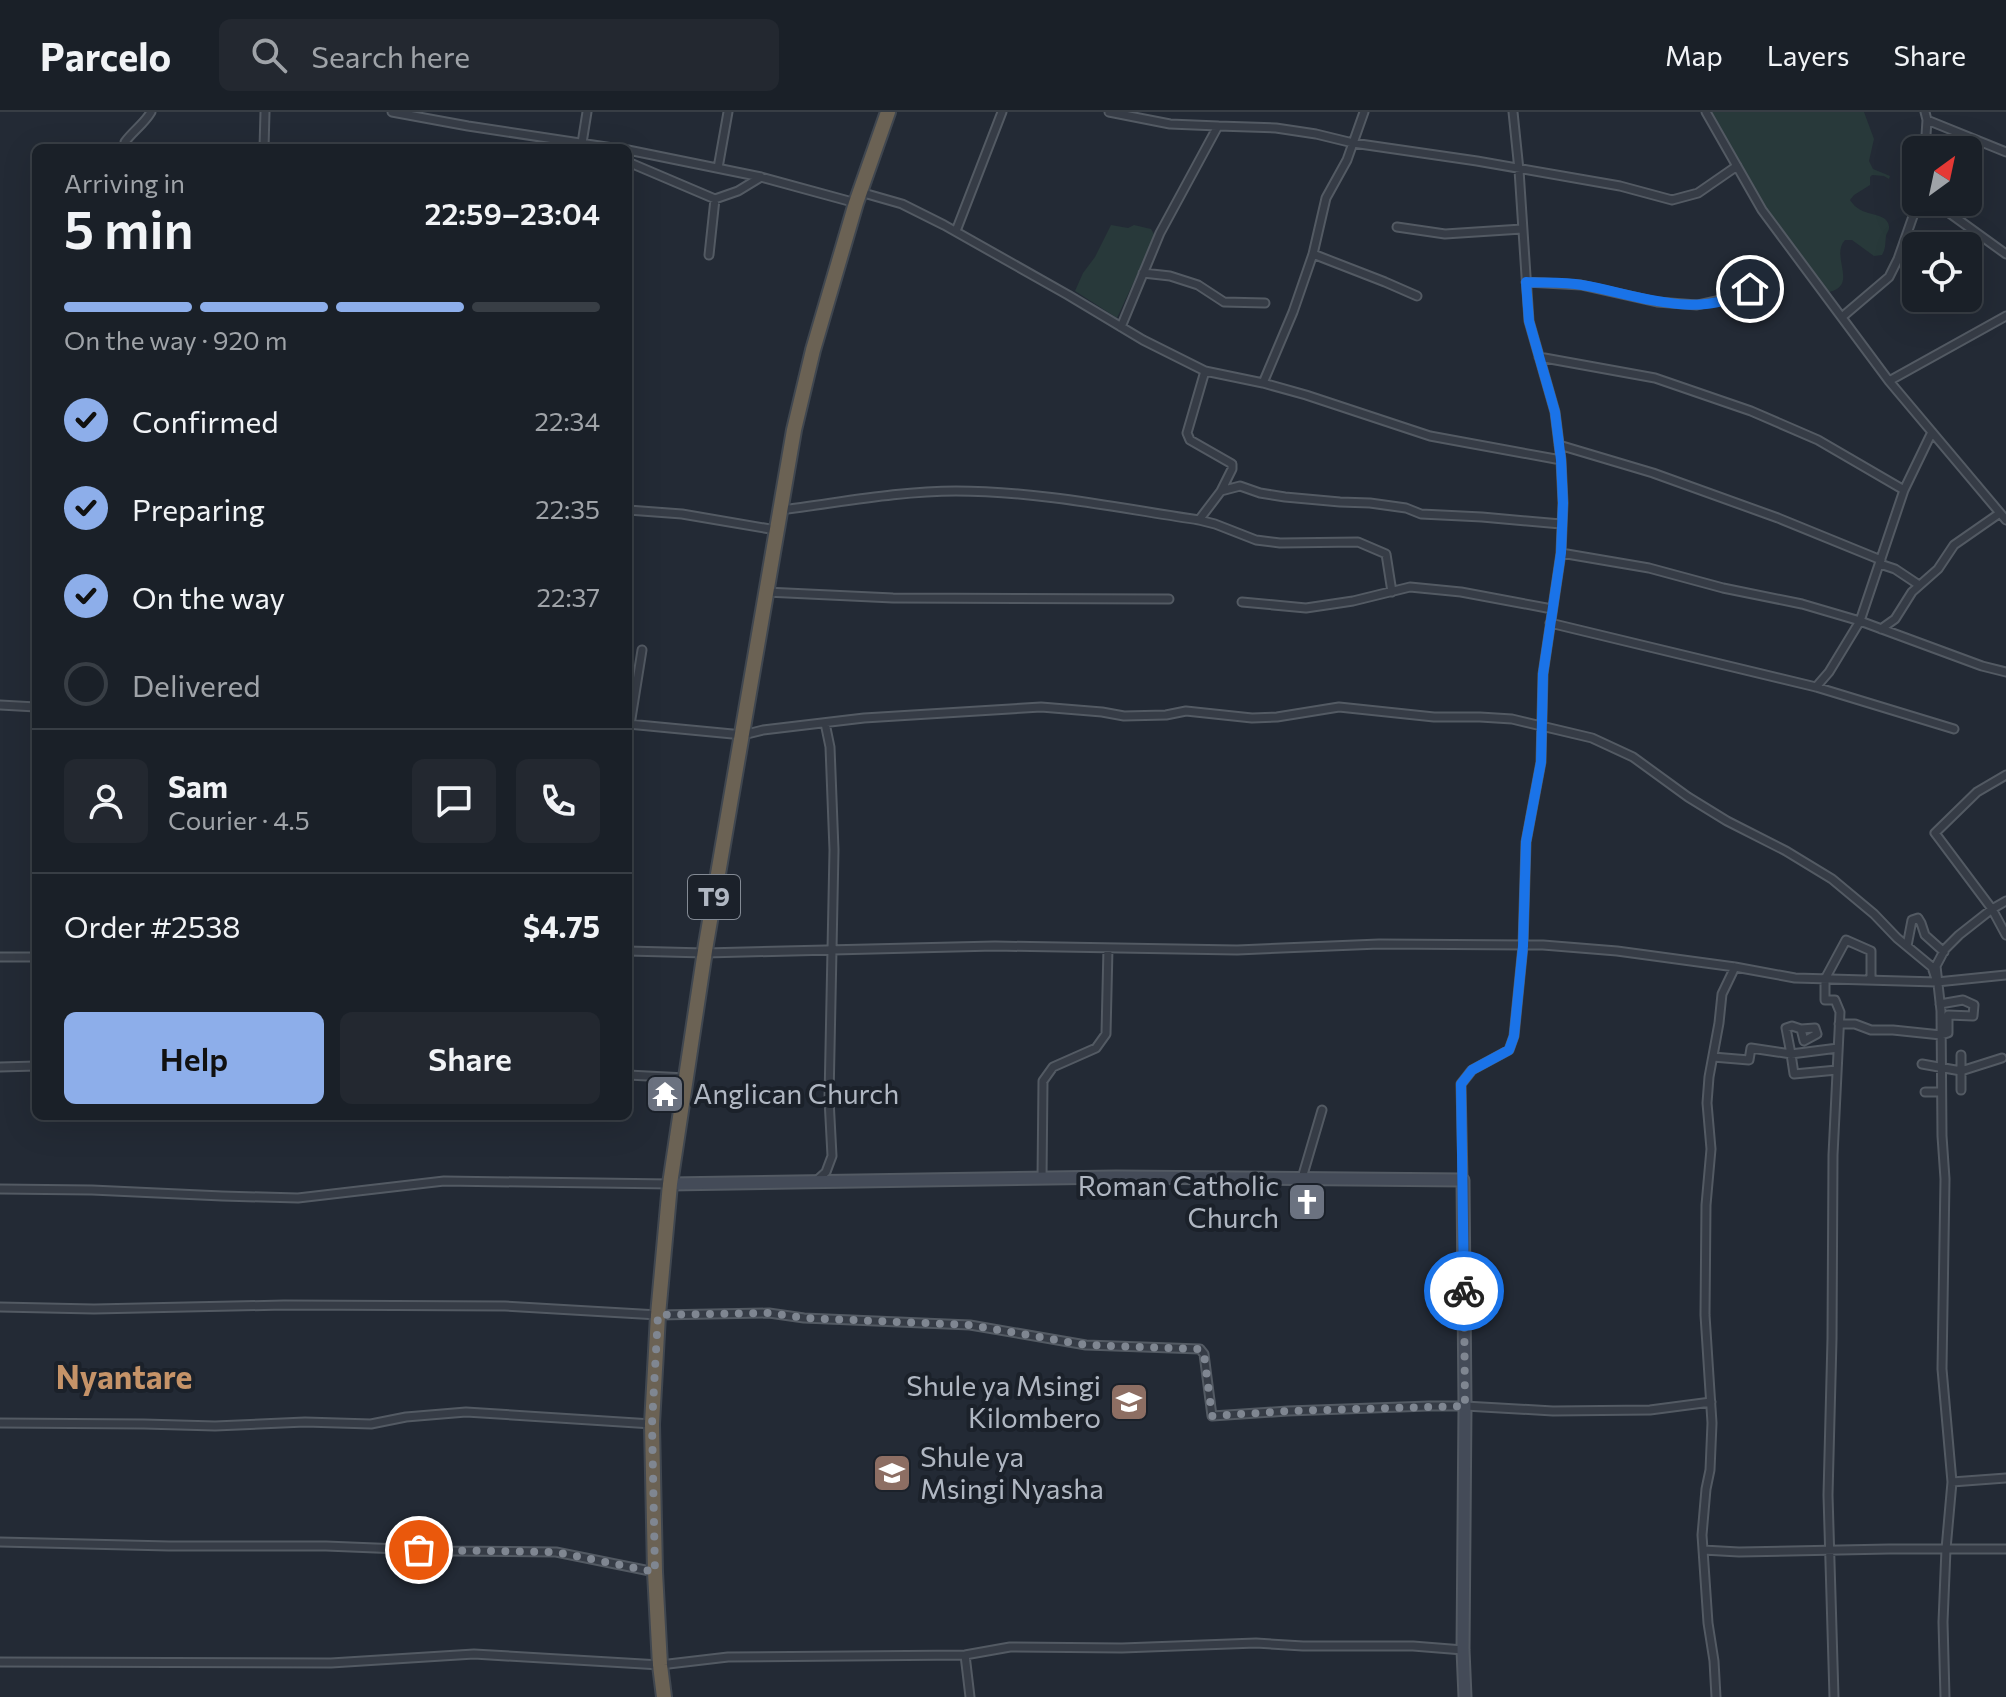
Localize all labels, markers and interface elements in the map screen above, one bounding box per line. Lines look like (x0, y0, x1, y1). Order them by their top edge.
search box (219, 19, 779, 91)
text: Parcelo (40, 32, 171, 79)
icon: search (247, 33, 291, 77)
text: Search here (311, 37, 470, 74)
text: Map (1665, 38, 1723, 72)
text: Layers (1767, 38, 1849, 72)
text: Share (1893, 38, 1966, 72)
north arrow (1902, 136, 1982, 216)
map controls (1902, 136, 1982, 312)
text: Arriving in (64, 167, 185, 198)
text: 22:59–23:04 (425, 194, 600, 231)
text: 5 min (64, 196, 194, 260)
button: locate (1902, 232, 1982, 312)
pin (1716, 255, 1784, 323)
icon: home (1728, 267, 1772, 311)
text: On the way · 920 m (64, 324, 287, 355)
icon: check (64, 398, 108, 442)
text: Confirmed (132, 402, 279, 439)
text: 22:34 (535, 405, 600, 436)
icon: check (64, 486, 108, 530)
text: Preparing (132, 490, 265, 527)
text: 22:35 (535, 493, 600, 524)
icon: check (64, 574, 108, 618)
text: On the way (132, 578, 285, 615)
text: 22:37 (537, 581, 600, 612)
text: Delivered (132, 666, 261, 703)
button: person (64, 759, 148, 843)
button: chat (412, 759, 496, 843)
button: phone (516, 759, 600, 843)
text: Sam (168, 767, 228, 804)
text: Courier · 4.5 (168, 804, 310, 835)
road number: T9 (688, 875, 740, 919)
text: Order #2538 (64, 907, 241, 944)
text: $4.75 (523, 907, 600, 944)
button: Help (64, 1012, 324, 1104)
button: Share (340, 1012, 600, 1104)
temple icon: Anglican Church (644, 1073, 686, 1115)
place label: Anglican Church (693, 1076, 899, 1110)
place label: Roman Catholic Church (1078, 1168, 1279, 1234)
church icon: Roman Catholic Church (1286, 1181, 1328, 1223)
courier (1424, 1251, 1504, 1331)
icon: bike (1442, 1269, 1486, 1313)
district label: Nyantare (56, 1356, 192, 1396)
place label: Shule ya Msingi Kilombero (906, 1368, 1101, 1434)
school or university icon: Shule ya Msingi Kilombero (1108, 1381, 1150, 1423)
place label: Shule ya Msingi Nyasha (920, 1439, 1104, 1505)
school or university icon: Shule ya Msingi Nyasha (871, 1452, 913, 1494)
pin (385, 1516, 453, 1584)
icon: bag (397, 1528, 441, 1572)

